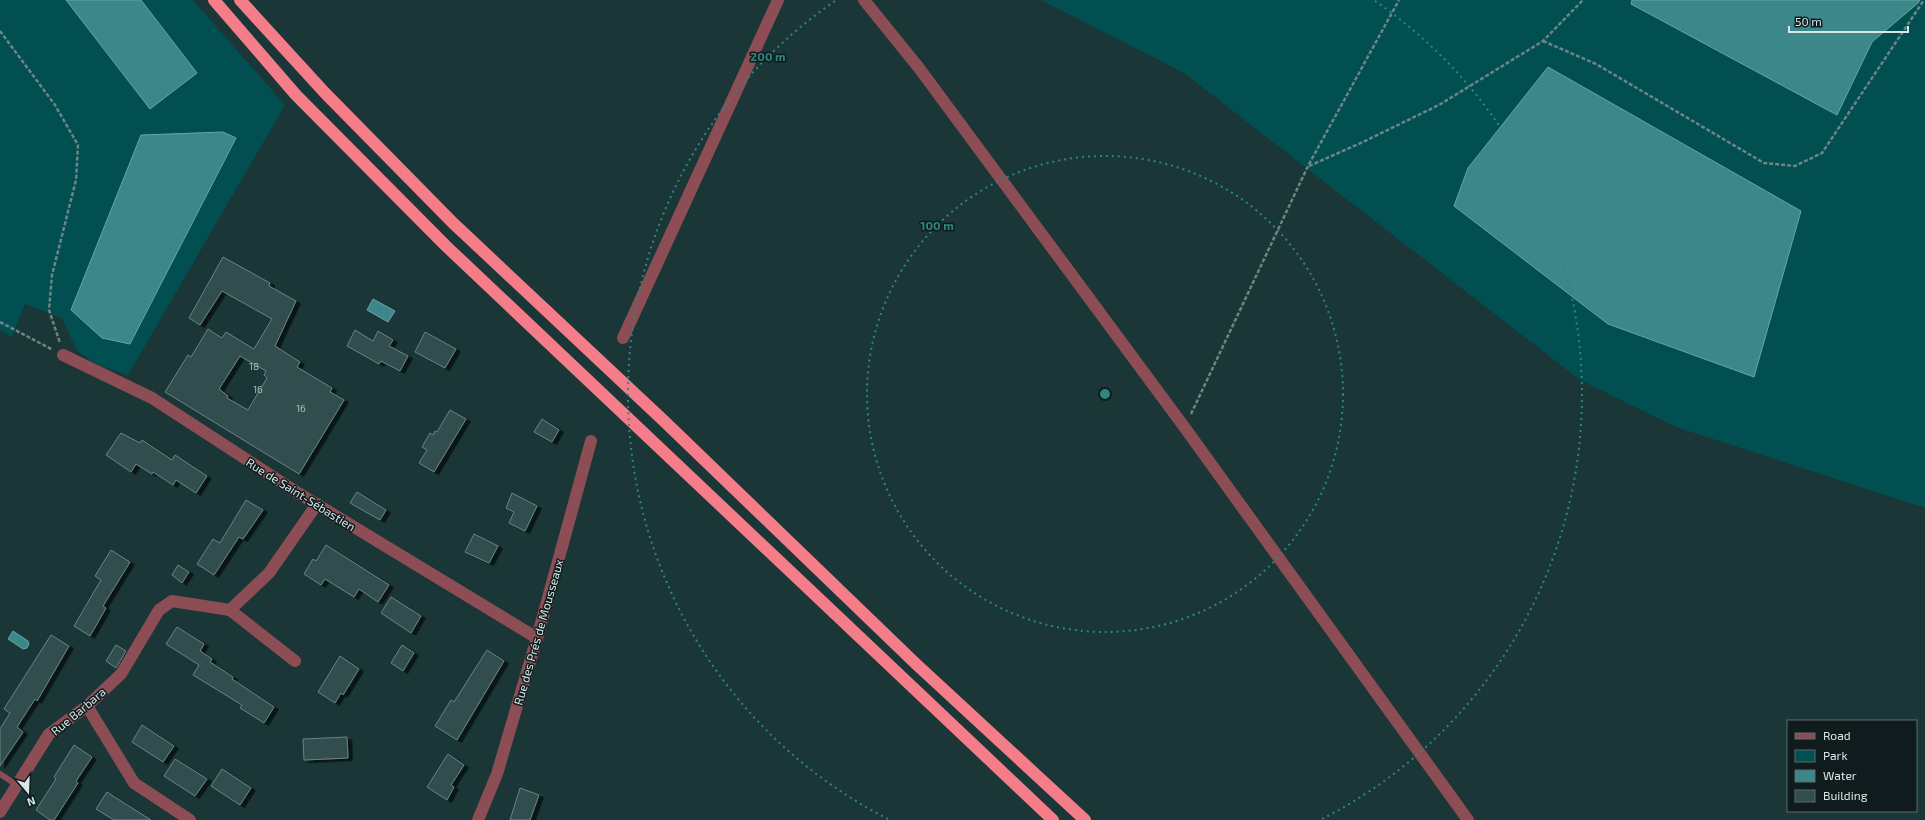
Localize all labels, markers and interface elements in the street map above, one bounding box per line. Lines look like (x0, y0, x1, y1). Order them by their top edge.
scale bar (1789, 8, 1908, 34)
text: 50 m (1795, 14, 1822, 28)
text: 200 m (750, 49, 786, 63)
text: 100 m (920, 218, 954, 232)
house number: 18 (249, 360, 259, 372)
house number: 16 (253, 383, 263, 395)
centre of rings (1098, 387, 1112, 401)
house number: 16 (296, 402, 306, 414)
street label: Rue de Saint-Sébastien (244, 455, 358, 533)
street label: Rue des Prés de Mousseaux (510, 557, 566, 707)
street label: Rue Barbara (48, 684, 108, 738)
legend (1787, 720, 1917, 812)
text: Road (1823, 728, 1851, 742)
text: Park (1823, 748, 1848, 762)
text: Water (1823, 768, 1857, 782)
north arrow (8, 772, 48, 812)
text: Building (1823, 788, 1868, 802)
text: N (25, 794, 37, 809)

